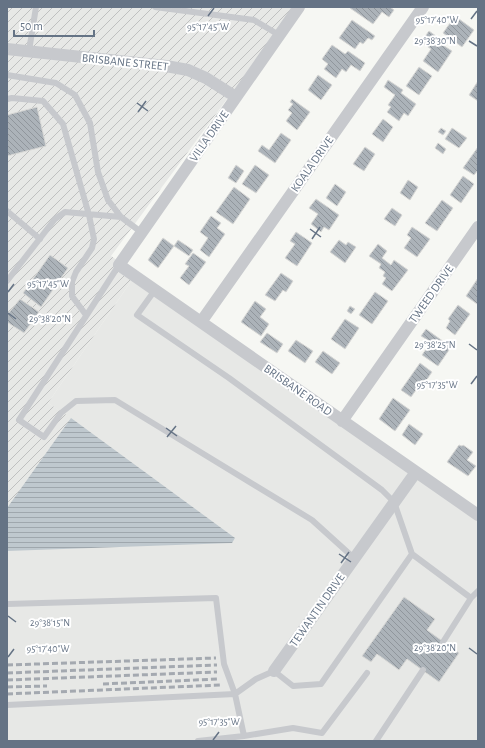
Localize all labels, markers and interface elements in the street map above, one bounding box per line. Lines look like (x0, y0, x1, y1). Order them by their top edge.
scale bar (14, 12, 94, 38)
text: 95°17'40"W (415, 15, 459, 25)
text: 50 m (20, 20, 43, 32)
text: 95°17'45"W (187, 22, 229, 32)
text: 29°38'30"N (414, 36, 456, 46)
street label: BRISBANE STREET (81, 51, 169, 73)
street label: VILLA DRIVE (187, 108, 231, 164)
street label: KOALA DRIVE (289, 134, 336, 194)
street label: TWEED DRIVE (407, 263, 456, 325)
text: 95°17'45"W (27, 279, 69, 289)
text: 29°38'20"N (29, 314, 71, 324)
text: 29°38'25"N (414, 340, 456, 350)
street label: BRISBANE ROAD (262, 362, 334, 418)
text: 95°17'35"W (416, 380, 458, 390)
street label: TEWANTIN DRIVE (287, 571, 347, 649)
text: 29°38'15"N (30, 618, 70, 628)
text: 29°38'20"N (414, 643, 456, 653)
text: 95°17'40"W (26, 644, 70, 654)
text: 95°17'35"W (198, 717, 240, 727)

